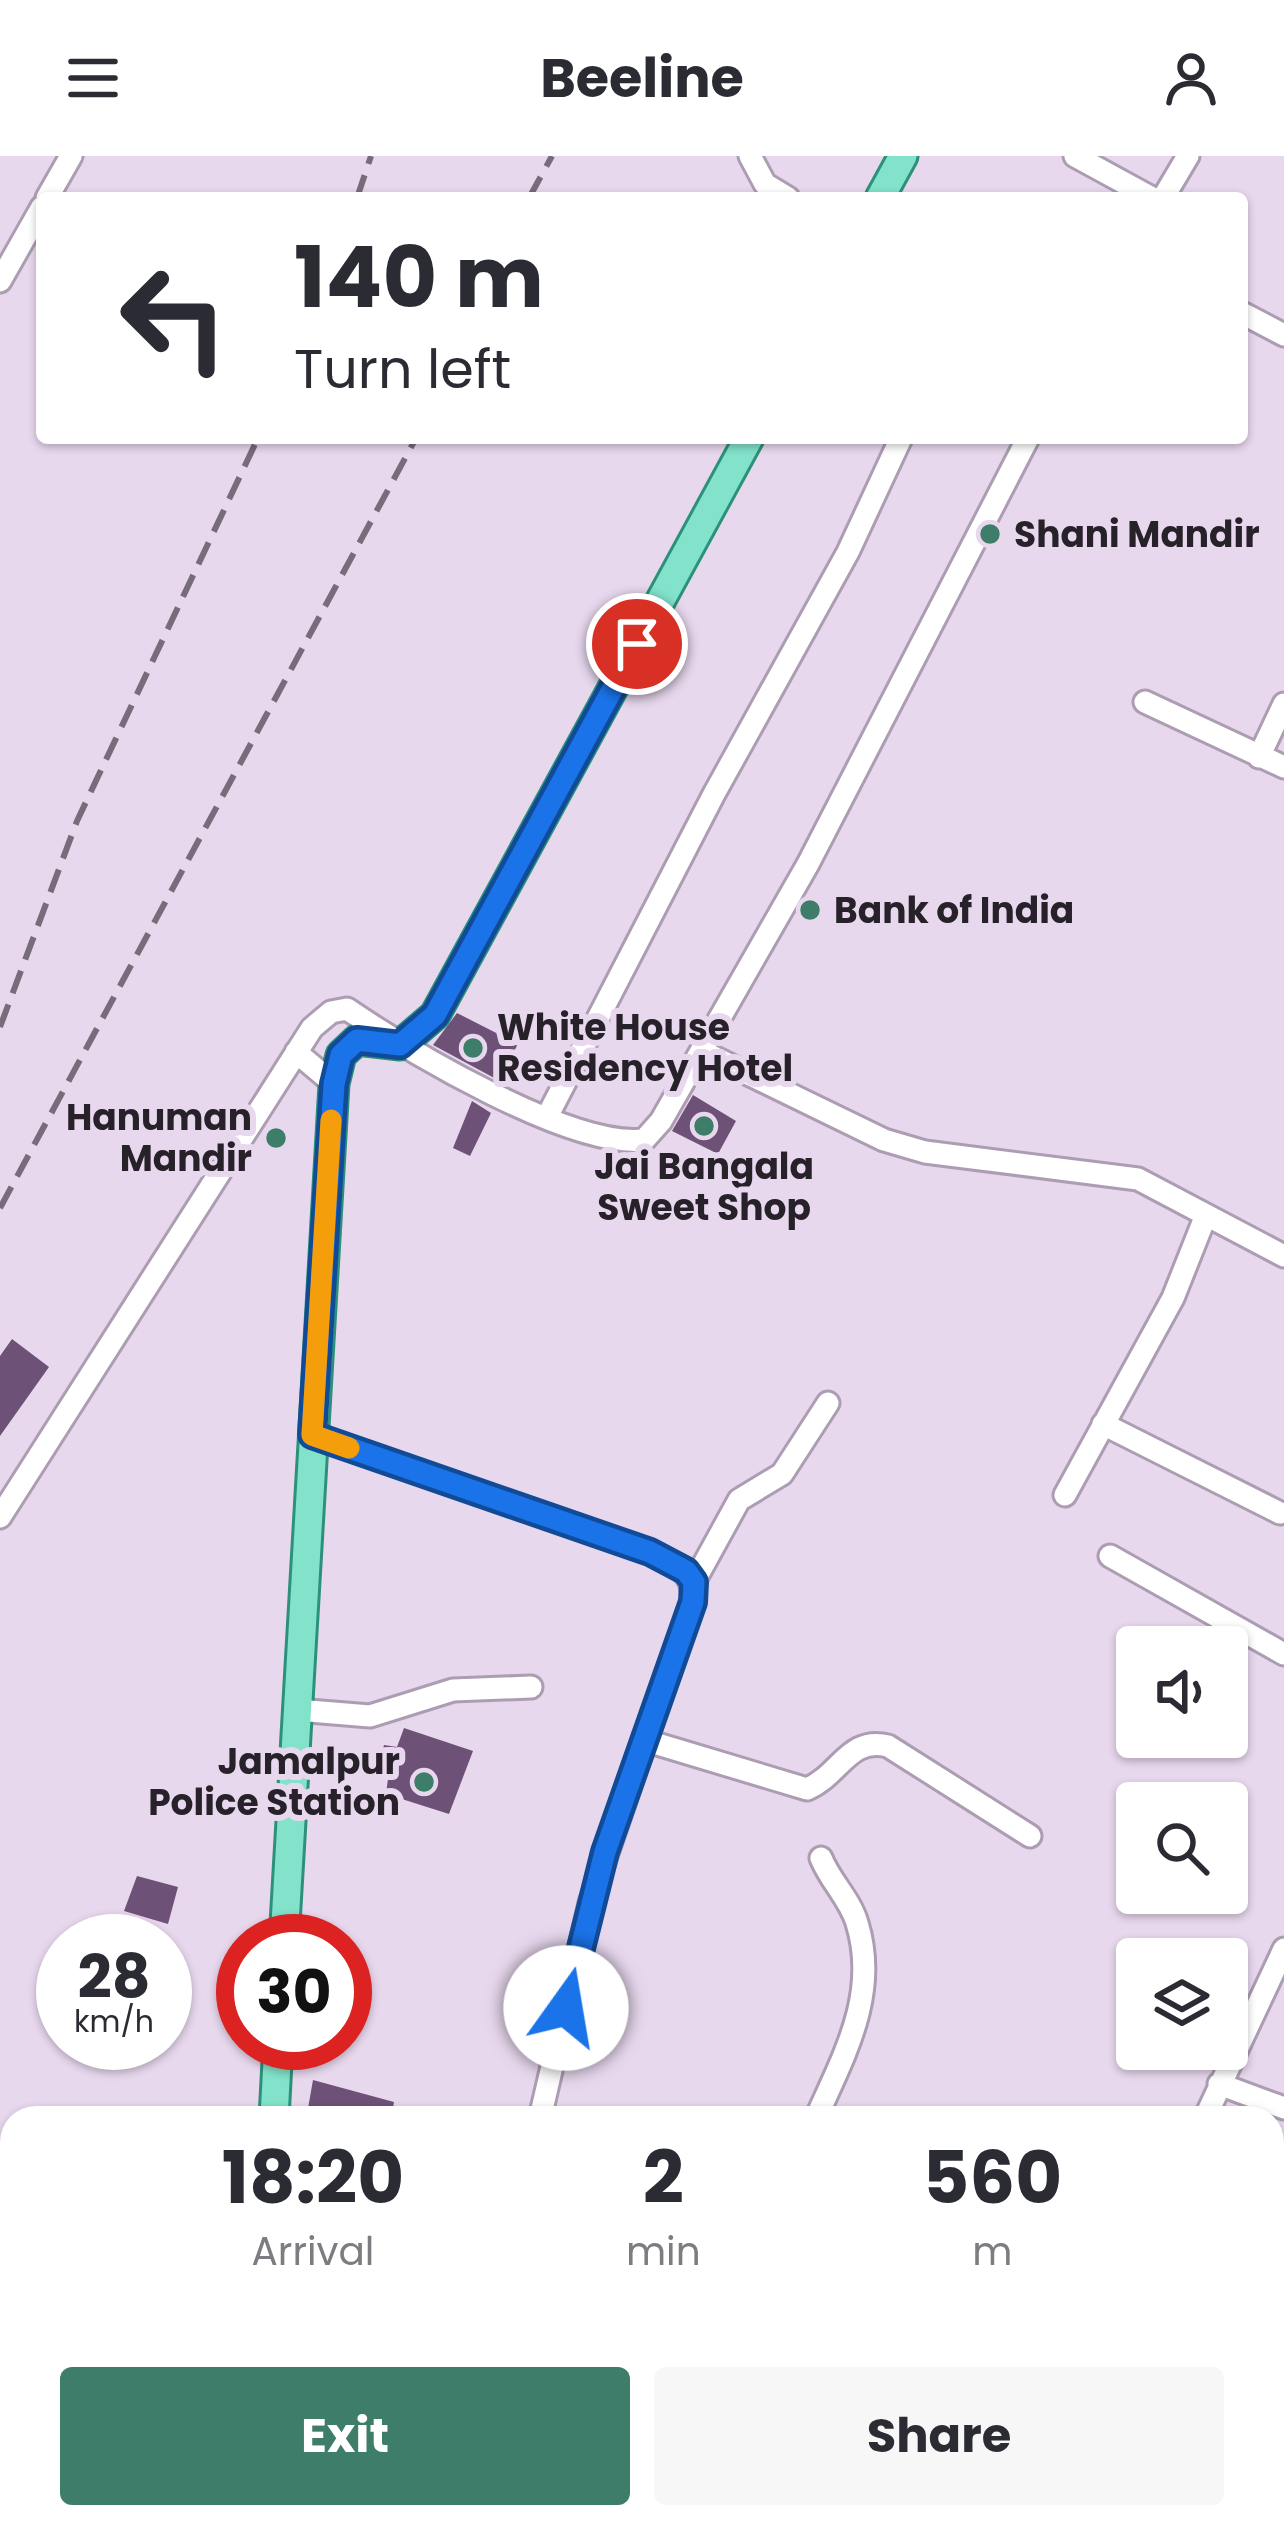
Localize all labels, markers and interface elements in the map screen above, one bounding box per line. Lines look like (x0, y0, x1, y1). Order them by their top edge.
text: Beeline (540, 40, 744, 116)
icon: menu (60, 45, 126, 111)
icon: person (1158, 45, 1224, 111)
text: 140 m (294, 219, 544, 336)
icon: left (96, 240, 252, 396)
text: Turn left (294, 331, 511, 407)
place label: Shani Mandir (1014, 509, 1260, 560)
marker: Shani Mandir (977, 521, 1003, 547)
pin (586, 593, 688, 695)
icon: arrive (604, 611, 670, 677)
place label: Bank of India (834, 885, 1074, 936)
marker: Bank of India (797, 897, 823, 923)
place label: White House Residency Hotel (497, 1002, 793, 1094)
marker: White House Residency Hotel (460, 1035, 486, 1061)
place label: Hanuman Mandir (66, 1092, 252, 1184)
marker: Jai Bangala Sweet Shop (691, 1113, 717, 1139)
marker: Hanuman Mandir (263, 1125, 289, 1151)
place label: Jai Bangala Sweet Shop (594, 1141, 814, 1233)
map controls (1116, 1626, 1248, 2070)
button: sound (1116, 1626, 1248, 1758)
place label: Jamalpur Police Station (148, 1736, 400, 1828)
marker: Jamalpur Police Station (411, 1769, 437, 1795)
button: search (1116, 1782, 1248, 1914)
speed limit sign: 30 (216, 1914, 372, 2070)
text: 28 (77, 1935, 151, 2019)
button: layers (1116, 1938, 1248, 2070)
position arrow (503, 1945, 629, 2071)
text: km/h (74, 2000, 154, 2043)
text: 18:20 (222, 2127, 404, 2228)
text: 2 (643, 2127, 684, 2228)
text: 560 (923, 2127, 1062, 2228)
text: Arrival (252, 2224, 374, 2279)
text: min (626, 2224, 701, 2279)
text: m (972, 2224, 1012, 2279)
button: Exit (60, 2367, 630, 2505)
button: Share (654, 2367, 1224, 2505)

